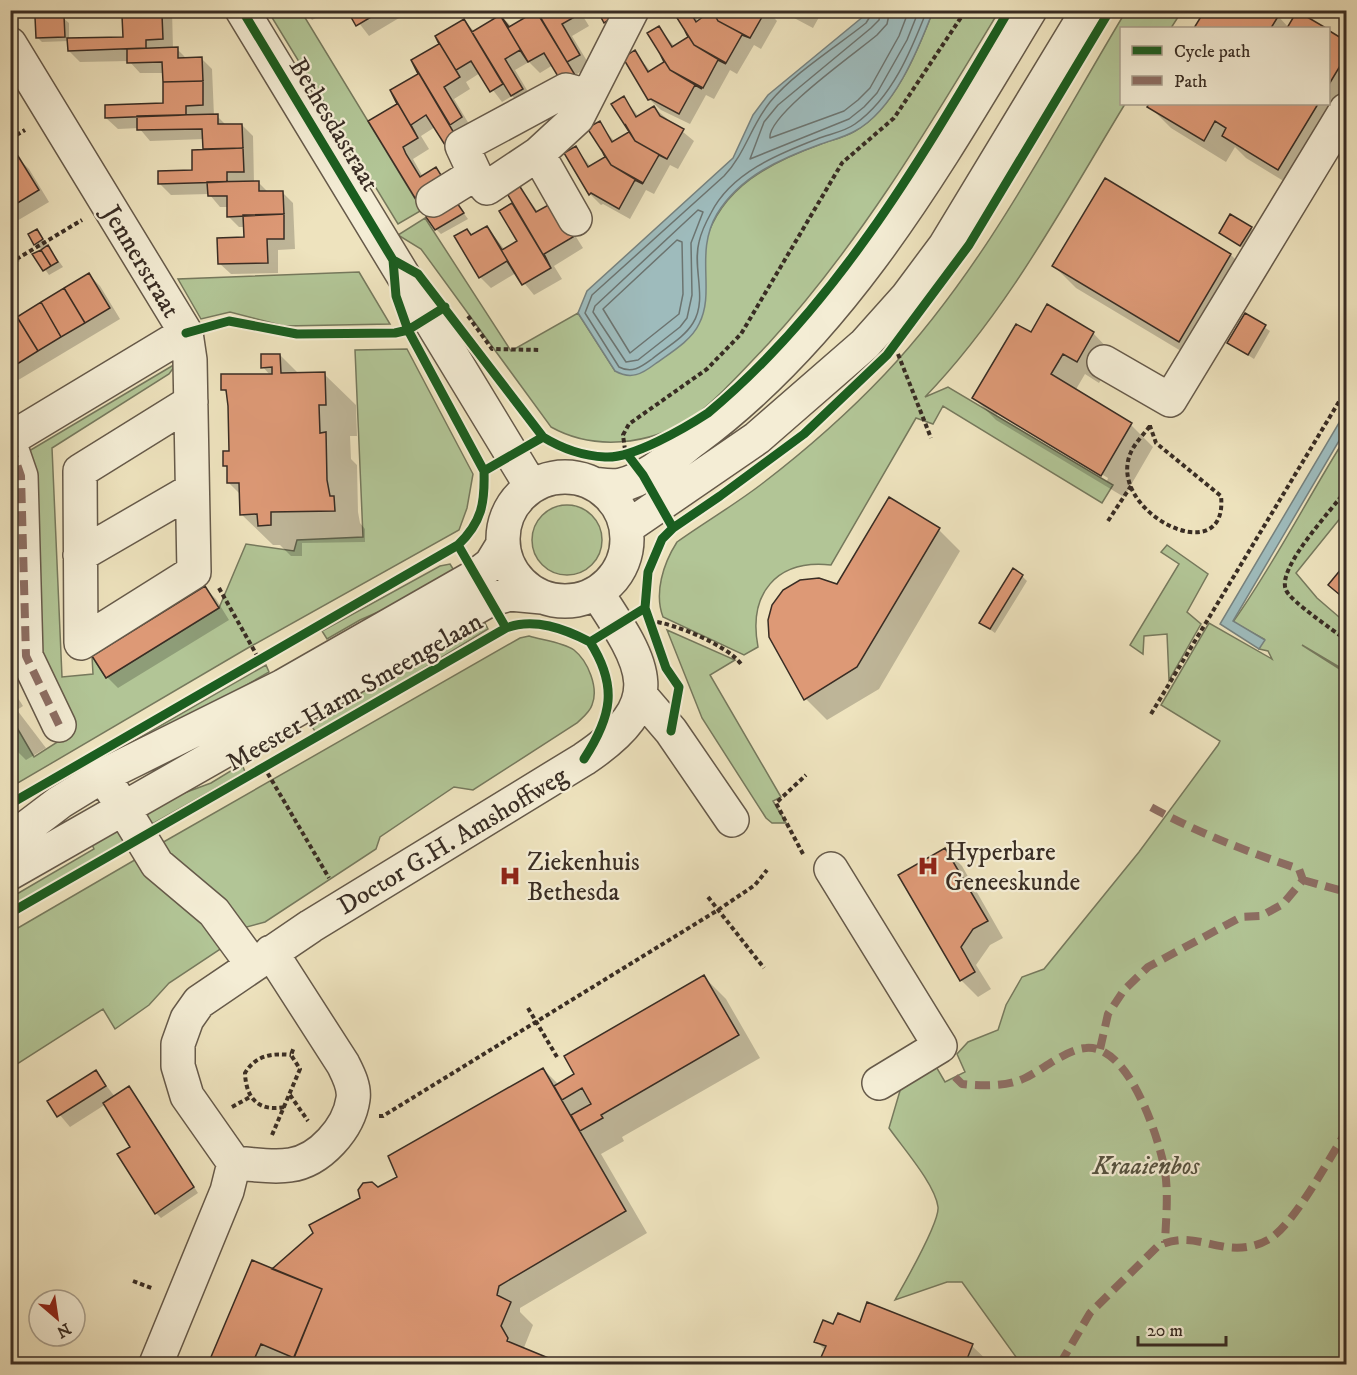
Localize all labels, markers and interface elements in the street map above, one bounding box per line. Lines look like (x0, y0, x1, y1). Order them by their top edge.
legend (1120, 27, 1330, 105)
text: Cycle path (1174, 41, 1251, 63)
street label: Bethesdastraat (281, 52, 386, 197)
text: Path (1174, 71, 1208, 93)
street label: Jennerstraat (93, 198, 187, 324)
street label: Meester Harm Smeengelaan (221, 605, 489, 779)
street label: Doctor G.H. Amshoffweg (332, 759, 574, 923)
place label: Hyperbare Geneeskunde (945, 836, 1080, 899)
place label: Ziekenhuis Bethesda (527, 846, 640, 909)
hospital icon: Hyperbare Geneeskunde (916, 854, 940, 878)
hospital icon: Ziekenhuis Bethesda (498, 864, 522, 888)
park label: Kraaienbos (1092, 1150, 1200, 1183)
north arrow (27, 1288, 87, 1348)
scale bar (1138, 1309, 1226, 1347)
text: N (53, 1318, 74, 1342)
text: 20 m (1147, 1320, 1183, 1342)

